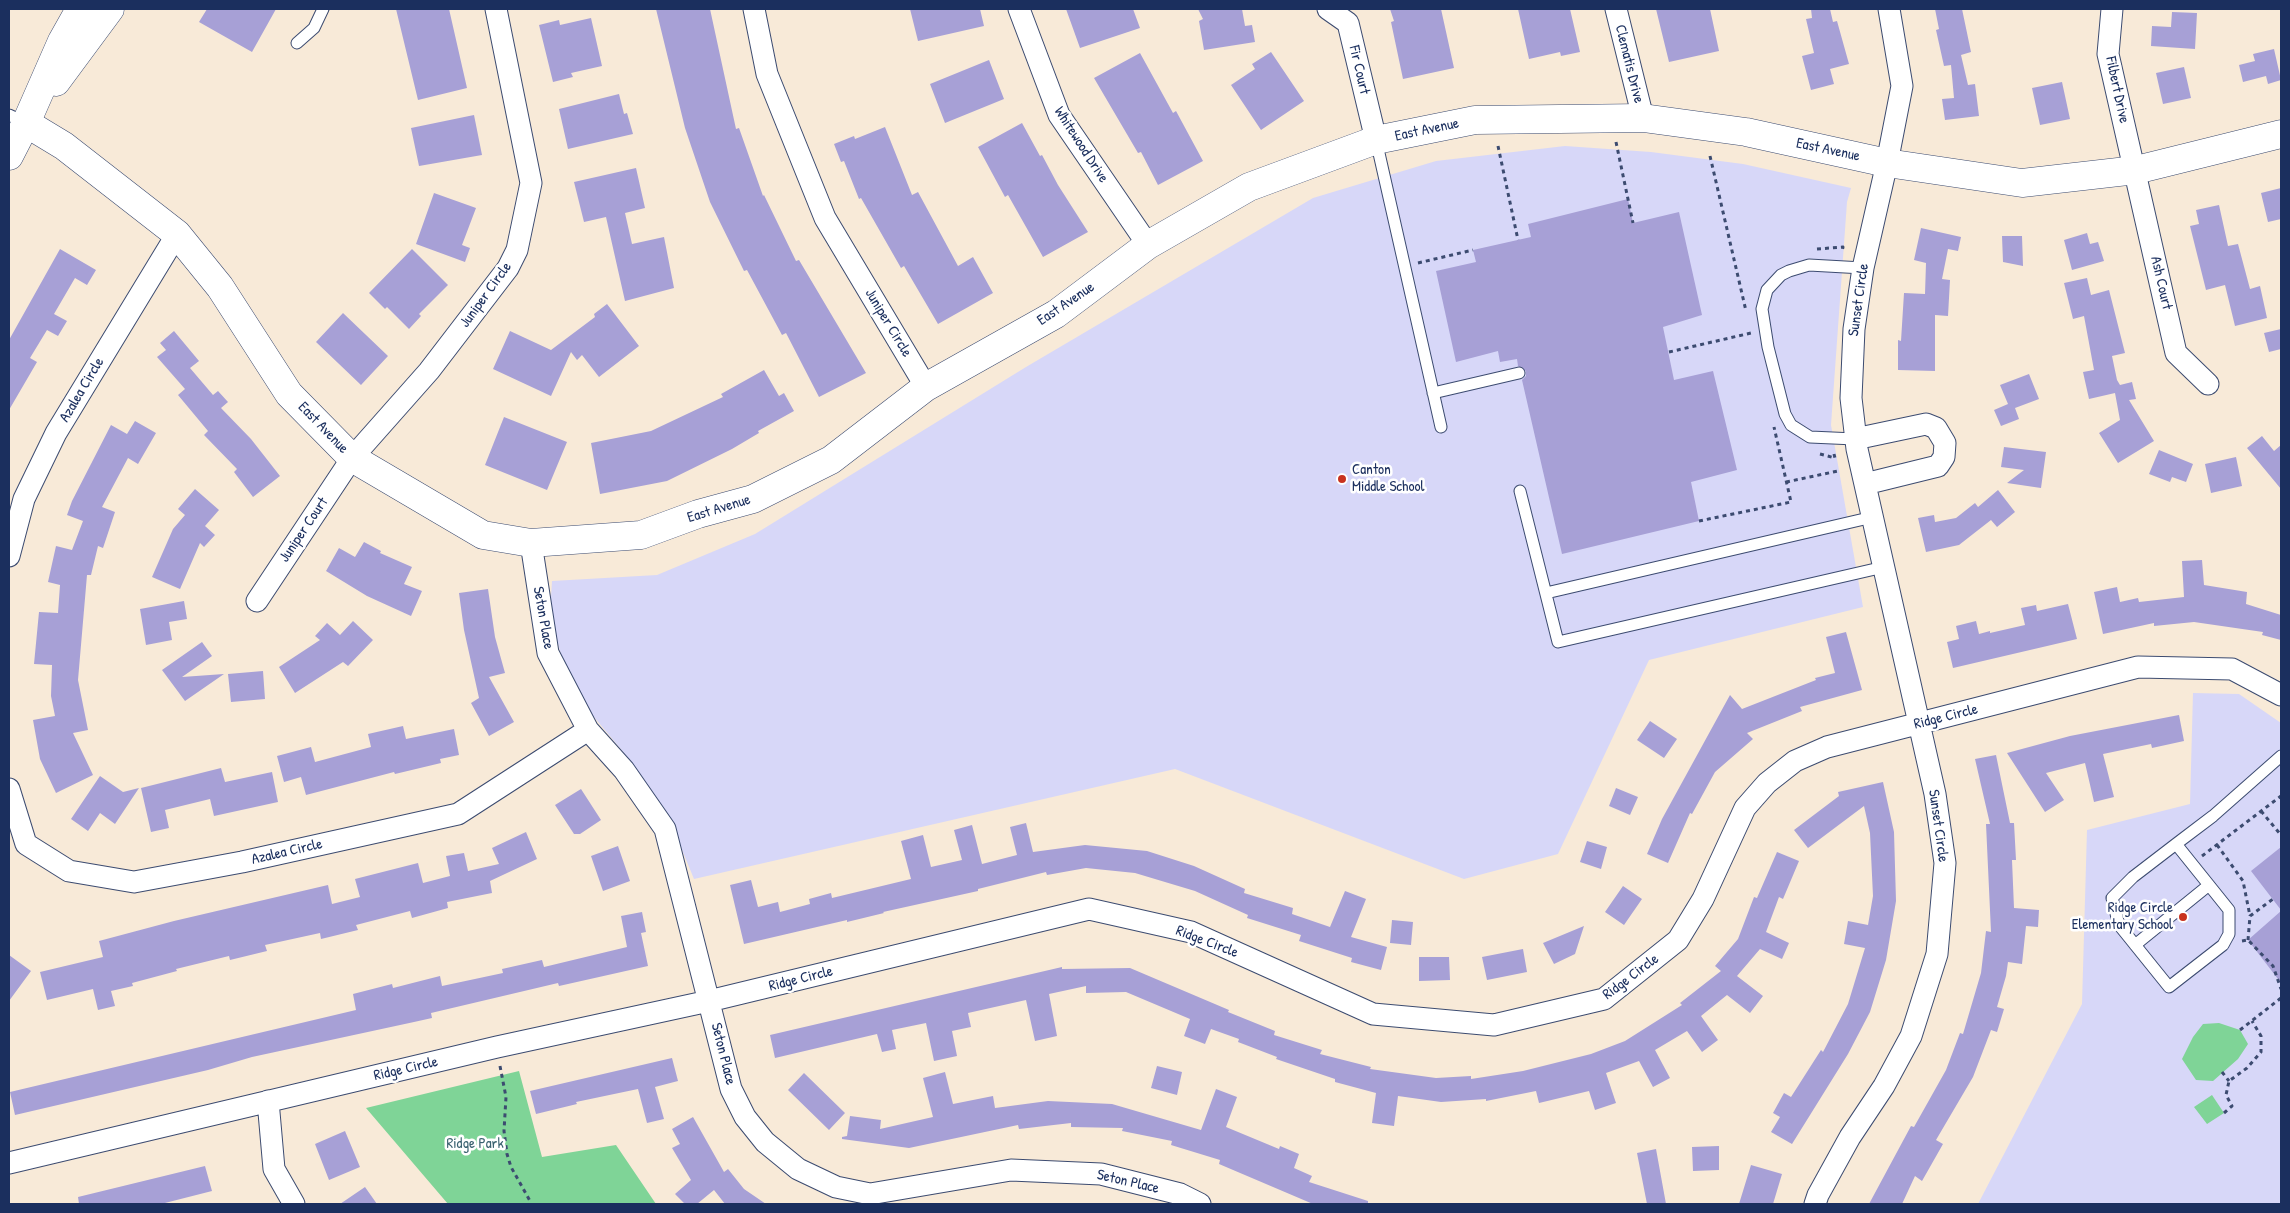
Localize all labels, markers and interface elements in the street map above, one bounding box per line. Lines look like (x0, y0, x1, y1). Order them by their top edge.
street label: Clematis Drive (1611, 23, 1647, 105)
street label: Fir Court (1345, 44, 1373, 96)
street label: Filbert Drive (2101, 55, 2133, 125)
street label: Whitewood Drive (1050, 104, 1112, 186)
street label: East Avenue (1393, 114, 1461, 146)
street label: East Avenue (1794, 134, 1862, 166)
street label: Ash Court (2146, 255, 2176, 311)
street label: Juniper Circle (456, 259, 516, 331)
street label: Sunset Circle (1845, 263, 1873, 337)
street label: East Avenue (1034, 278, 1098, 330)
street label: Juniper Circle (861, 286, 915, 360)
street label: Azalea Circle (56, 354, 108, 426)
street label: East Avenue (294, 398, 352, 458)
place label: Canton Middle School (1352, 461, 1424, 496)
marker: Canton Middle School (1336, 473, 1348, 485)
street label: East Avenue (685, 491, 753, 527)
street label: Juniper Court (276, 494, 332, 566)
street label: Seton Place (529, 585, 557, 651)
street label: Ridge Circle (1912, 700, 1980, 734)
street label: Sunset Circle (1924, 789, 1952, 863)
street label: Azalea Circle (250, 835, 324, 869)
place label: Ridge Circle Elementary School (2072, 899, 2173, 934)
marker: Ridge Circle Elementary School (2177, 911, 2189, 923)
street label: Ridge Circle (1173, 922, 1241, 962)
street label: Ridge Circle (1600, 950, 1662, 1004)
street label: Ridge Circle (767, 962, 835, 996)
street label: Seton Place (707, 1021, 739, 1087)
street label: Ridge Circle (372, 1053, 440, 1085)
park label: Ridge Park (446, 1135, 504, 1153)
street label: Seton Place (1095, 1166, 1161, 1198)

